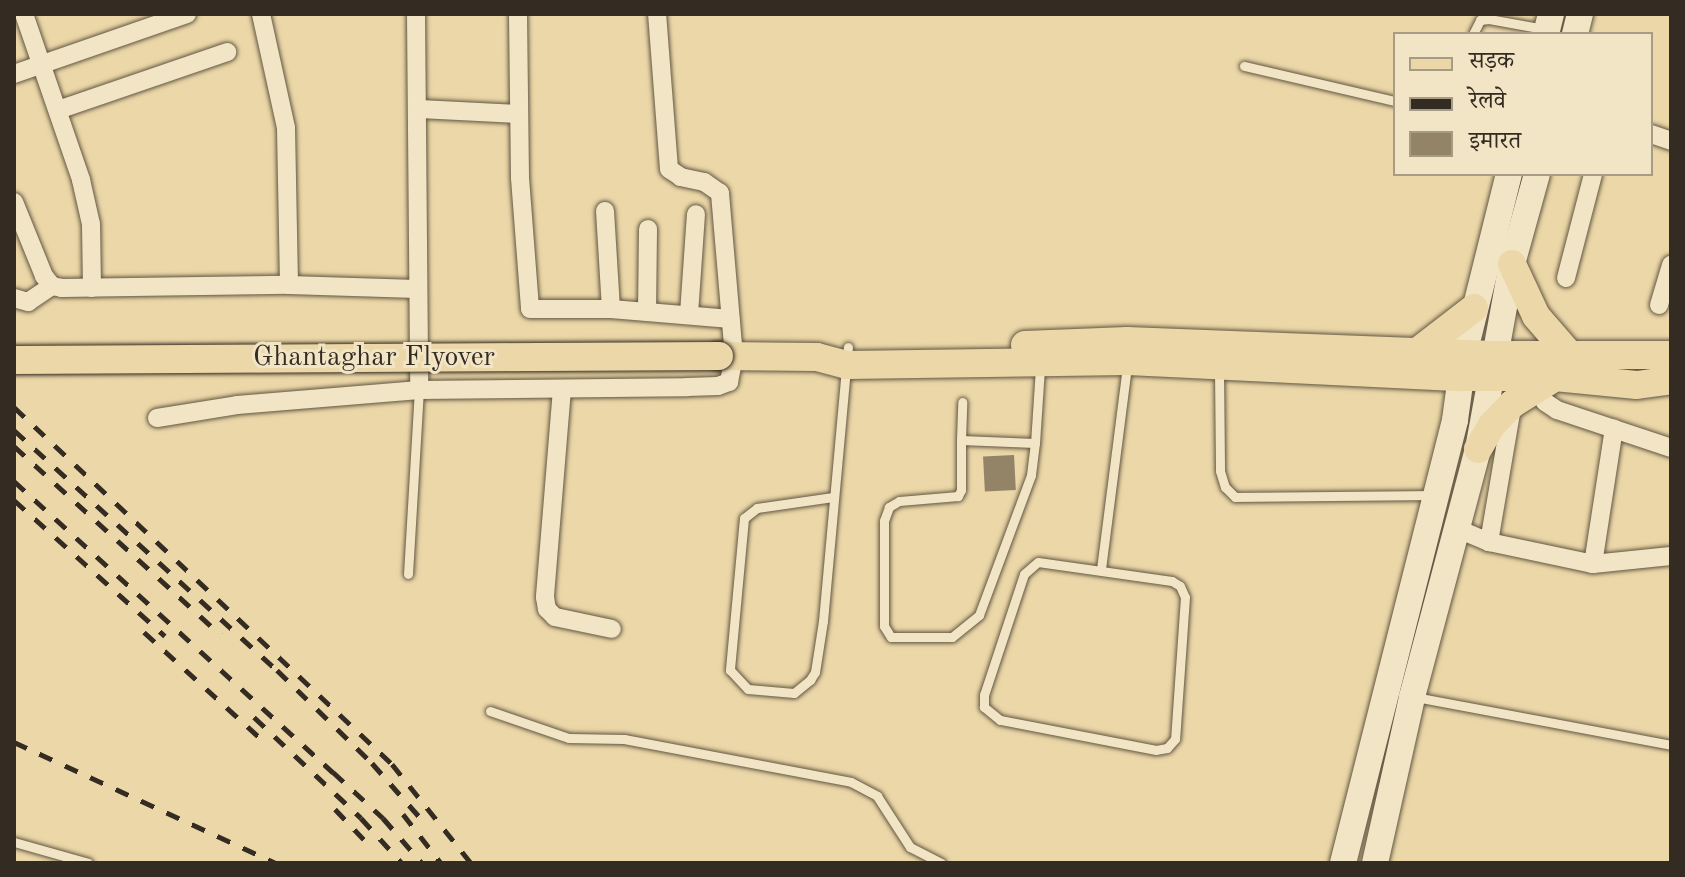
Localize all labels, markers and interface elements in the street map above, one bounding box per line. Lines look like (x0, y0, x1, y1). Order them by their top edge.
legend (1393, 32, 1653, 176)
text: सड़क (1469, 50, 1514, 74)
text: रेलवे (1469, 90, 1506, 114)
text: इमारत (1469, 130, 1521, 154)
street label: Ghantaghar Flyover (253, 341, 495, 375)

